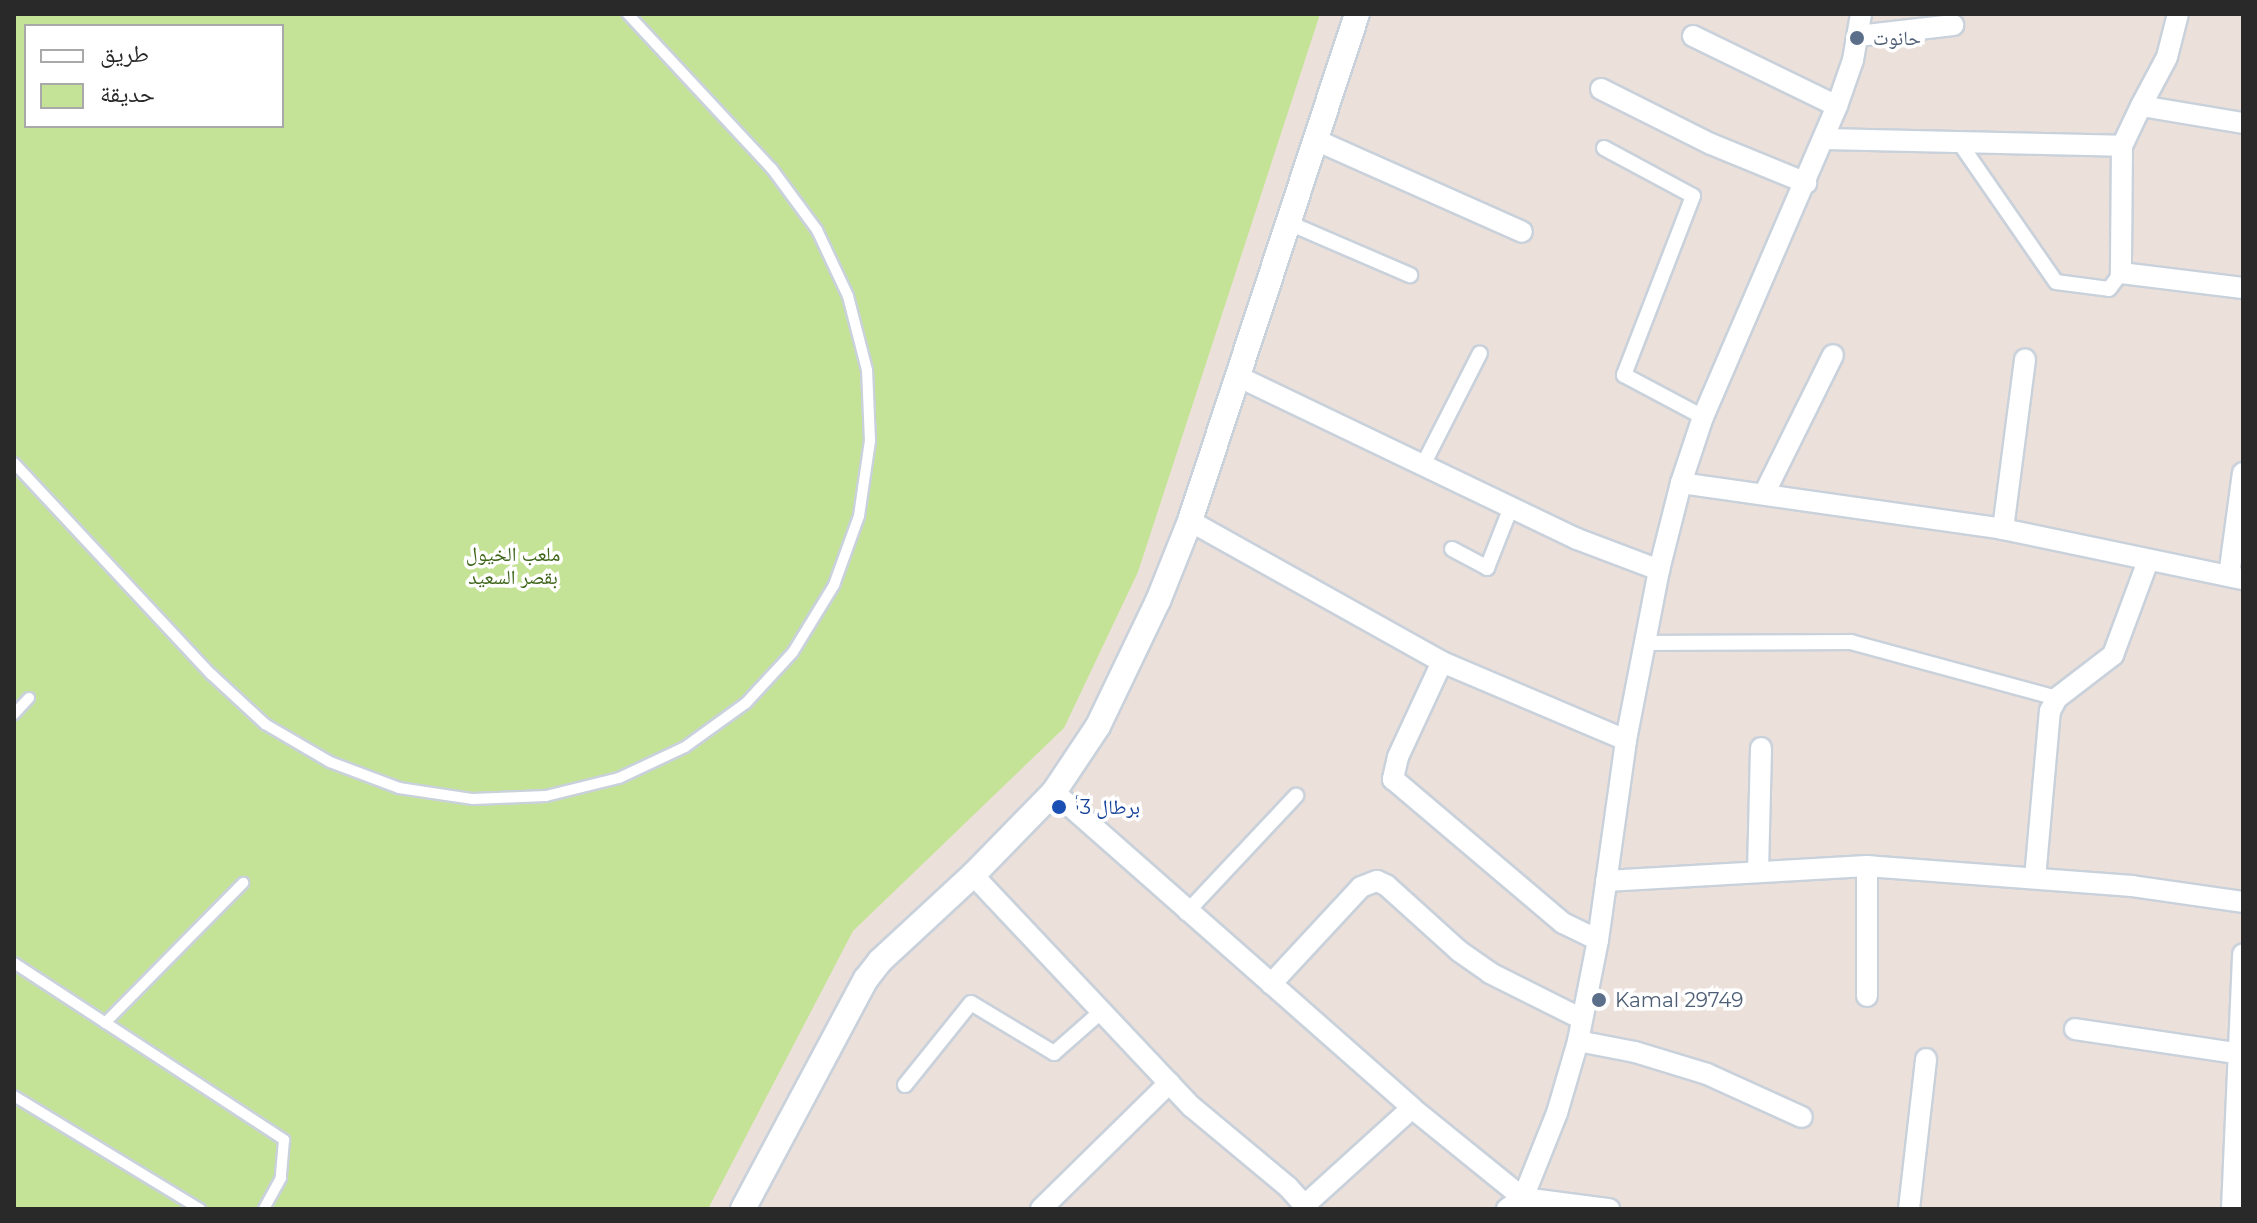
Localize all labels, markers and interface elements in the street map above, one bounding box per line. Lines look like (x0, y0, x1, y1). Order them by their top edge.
legend (24, 24, 284, 128)
place label: حانوت (1873, 26, 1921, 50)
marker: حانوت (1848, 29, 1866, 47)
text: طريق (100, 39, 149, 68)
text: حديقة (100, 79, 155, 108)
park label: ملعب الخيول بقصر السعيد (466, 543, 560, 590)
place label: برطال 3أ (1075, 795, 1140, 819)
marker: برطال 3أ (1050, 798, 1068, 816)
place label: Kamal 29749 (1615, 988, 1743, 1012)
marker: Kamal 29749 (1590, 991, 1608, 1009)

